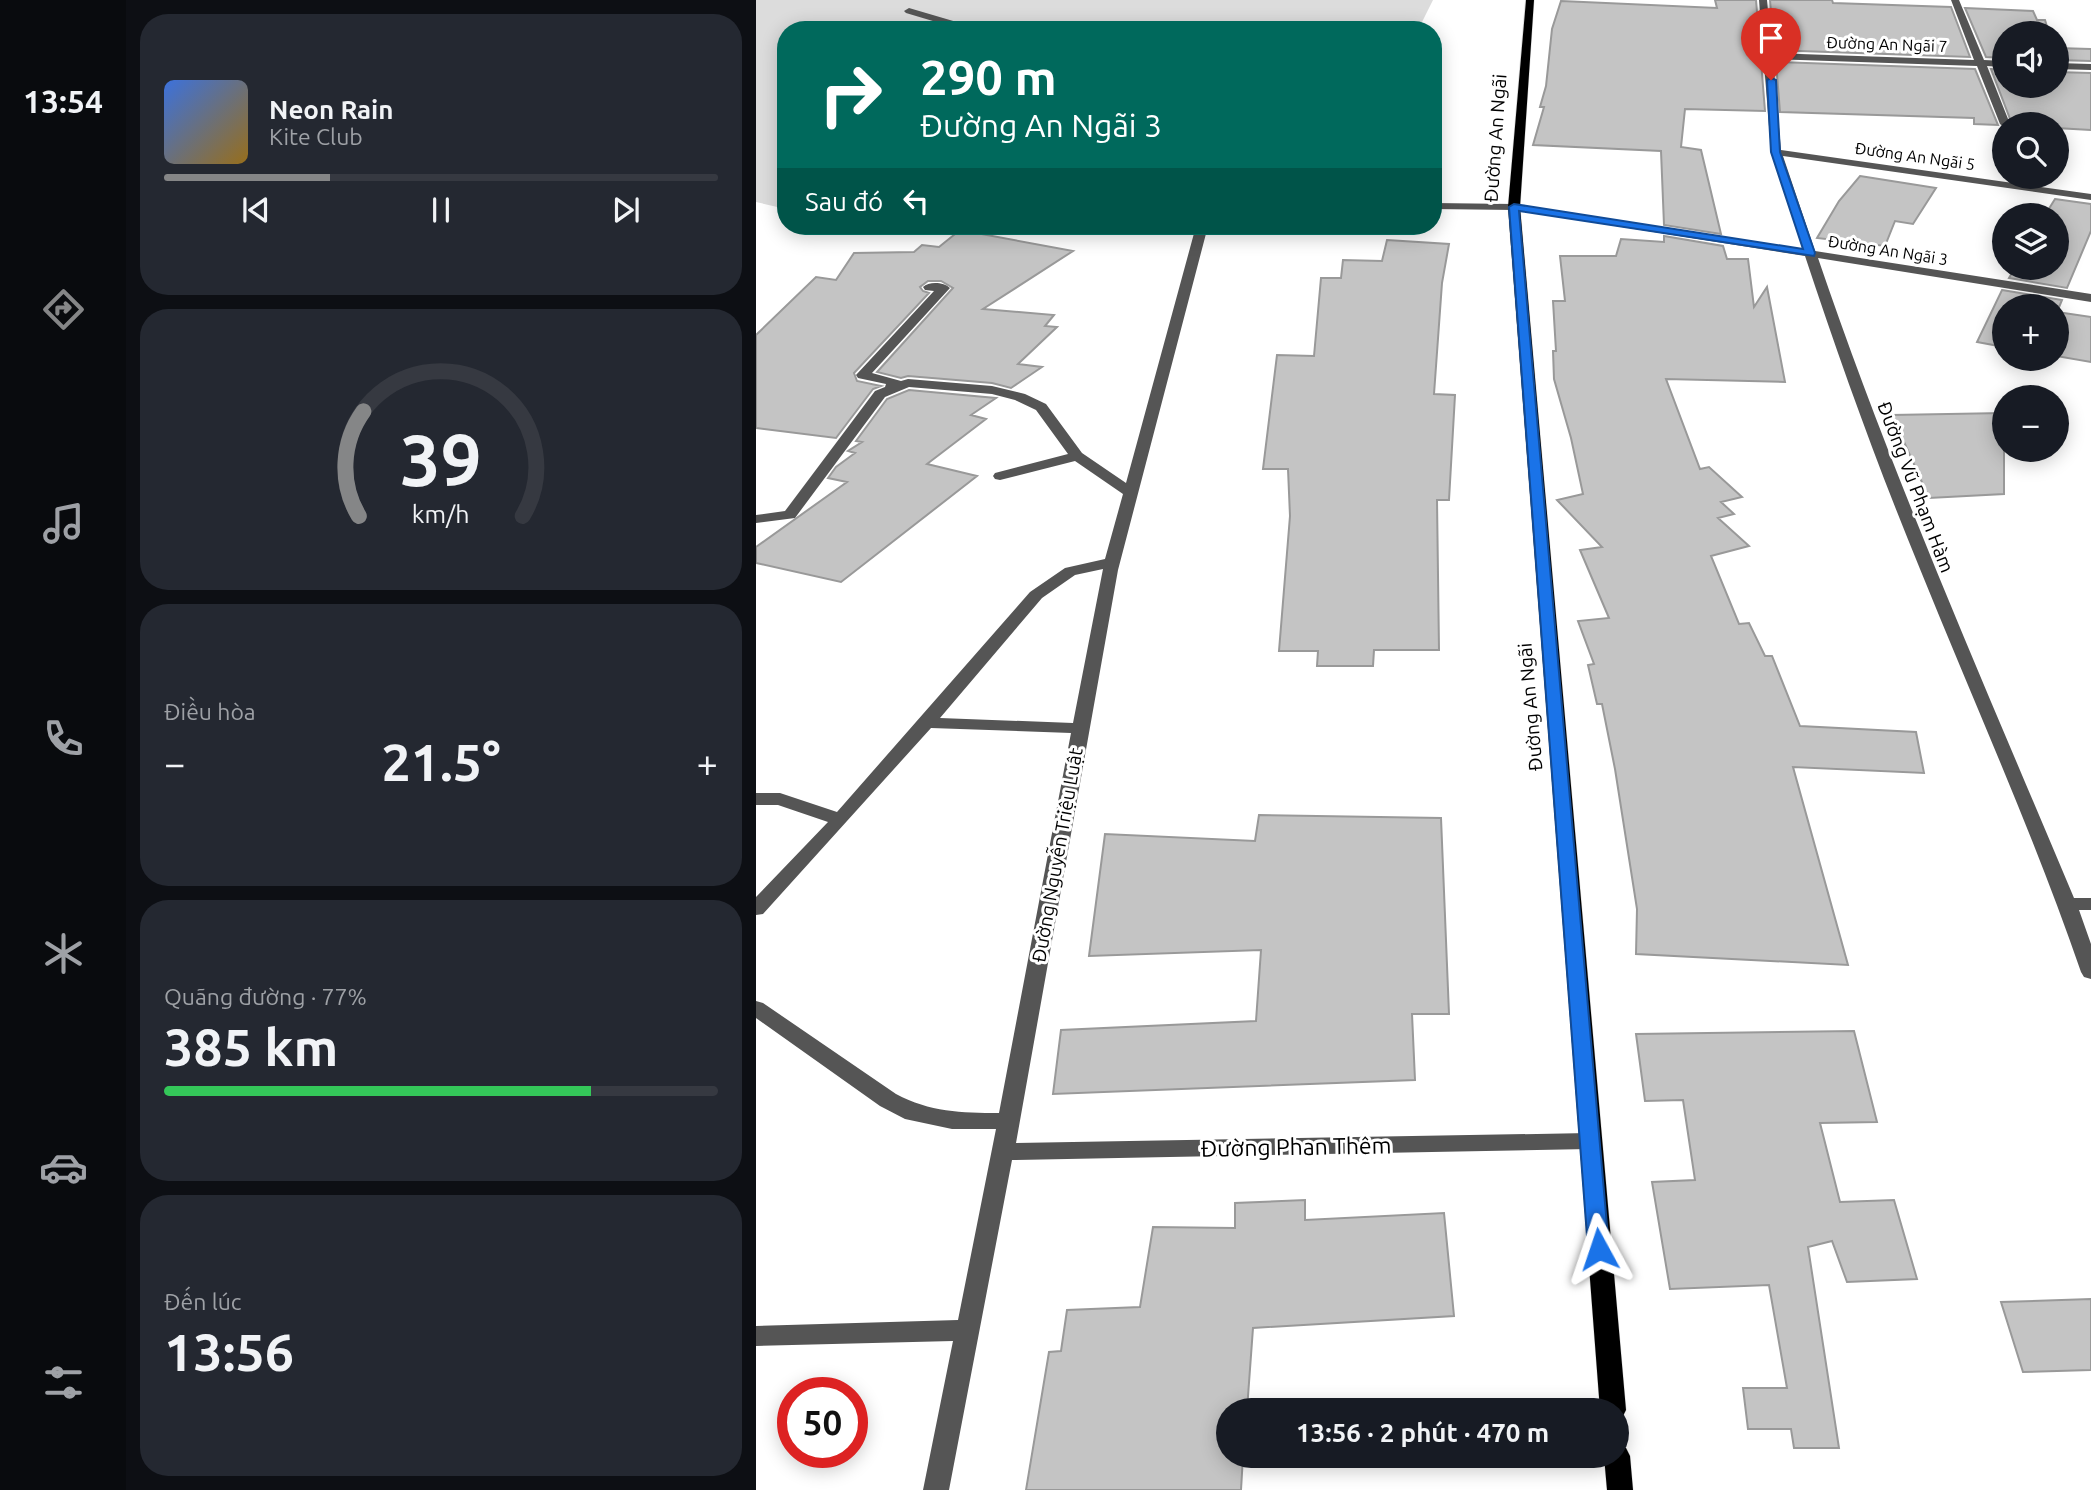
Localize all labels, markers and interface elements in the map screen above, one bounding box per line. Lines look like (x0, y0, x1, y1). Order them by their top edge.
pin (1741, 8, 1801, 80)
icon: arrive (1752, 19, 1790, 57)
map controls (1992, 21, 2069, 462)
button: sound (1992, 21, 2069, 98)
street label: Đường An Ngãi 7 (1826, 33, 1948, 55)
icon: right (805, 49, 896, 140)
text: 290 m (920, 49, 1057, 104)
street label: Đường An Ngãi (1480, 73, 1510, 203)
text: 13:54 (23, 83, 103, 119)
text: Neon Rain (269, 95, 394, 124)
text: Đường An Ngãi 3 (920, 107, 1162, 143)
button: search (1992, 112, 2069, 189)
text: Kite Club (269, 124, 363, 149)
street label: Đường An Ngãi 5 (1854, 139, 1976, 173)
icon: left (897, 182, 935, 220)
text: Sau đó (805, 187, 883, 216)
icon: previous (237, 191, 275, 229)
icon: pause (422, 191, 460, 229)
icon: next (607, 191, 645, 229)
button: layers (1992, 203, 2069, 280)
street label: Đường An Ngãi 3 (1827, 232, 1949, 268)
icon: directions (39, 285, 88, 334)
button: + (1992, 294, 2069, 371)
button: − (1992, 385, 2069, 462)
street label: Đường Vũ Phạm Hàm (1873, 398, 1959, 576)
text: 39 (400, 418, 482, 500)
icon: music (39, 499, 88, 548)
text: km/h (412, 500, 470, 528)
street label: Đường An Ngãi (1513, 642, 1547, 772)
text: Điều hòa (164, 699, 256, 724)
icon: phone (39, 714, 88, 763)
text: 21.5° (381, 733, 501, 791)
text: − (164, 742, 185, 784)
text: + (697, 742, 718, 784)
street label: Đường Nguyễn Triệu Luật (1026, 745, 1087, 964)
icon: climate (39, 929, 88, 978)
text: Quãng đường · 77% (164, 984, 367, 1009)
text: 385 km (164, 1018, 338, 1076)
street label: Đường Phan Thêm (1200, 1132, 1392, 1161)
icon: car (39, 1143, 88, 1192)
position arrow (1562, 1212, 1636, 1286)
text: Đến lúc (164, 1289, 242, 1314)
text: 13:56 (164, 1323, 294, 1381)
icon: filters (39, 1358, 88, 1407)
speed limit sign: 50 (777, 1377, 868, 1468)
text: 13:56 · 2 phút · 470 m (1296, 1418, 1549, 1447)

